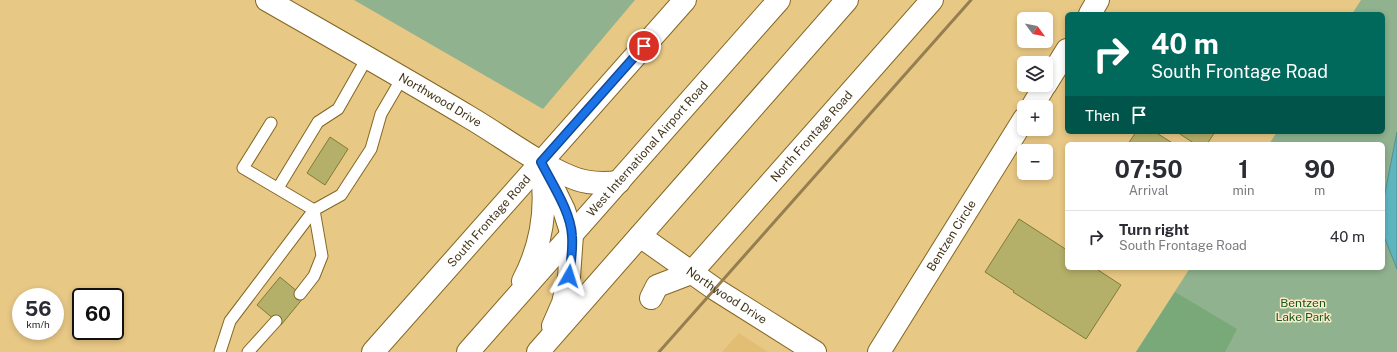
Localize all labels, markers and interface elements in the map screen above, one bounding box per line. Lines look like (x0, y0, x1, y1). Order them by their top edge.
north arrow (1017, 12, 1053, 48)
map controls (1017, 12, 1053, 180)
text: 40 m (1151, 27, 1219, 60)
icon: right (1085, 28, 1137, 80)
pin (627, 29, 661, 63)
icon: arrive (633, 35, 655, 57)
button: layers (1017, 56, 1053, 92)
text: South Frontage Road (1151, 61, 1328, 82)
street label: Northwood Drive (396, 70, 484, 130)
street label: West International Airport Road (584, 78, 711, 219)
street label: North Frontage Road (768, 88, 855, 185)
button: + (1017, 100, 1053, 136)
icon: arrive (1128, 104, 1150, 126)
text: Then (1085, 107, 1120, 124)
button: − (1017, 144, 1053, 180)
text: 07:50 (1115, 155, 1183, 183)
text: 1 (1238, 155, 1249, 183)
text: 90 (1304, 155, 1335, 183)
street label: South Frontage Road (445, 172, 534, 270)
text: Arrival (1129, 183, 1169, 198)
text: min (1232, 183, 1255, 198)
text: m (1314, 183, 1325, 198)
street label: Bentzen Circle (924, 197, 979, 274)
text: Turn right (1119, 221, 1189, 238)
icon: right (1085, 226, 1107, 248)
text: 40 m (1330, 228, 1365, 245)
text: South Frontage Road (1119, 238, 1247, 253)
position arrow (548, 255, 590, 297)
street label: Northwood Drive (684, 264, 770, 327)
speed limit sign: 60 (72, 288, 124, 340)
park label: Bentzen Lake Park (1275, 296, 1331, 324)
text: 56 (25, 297, 51, 321)
text: km/h (26, 318, 50, 330)

